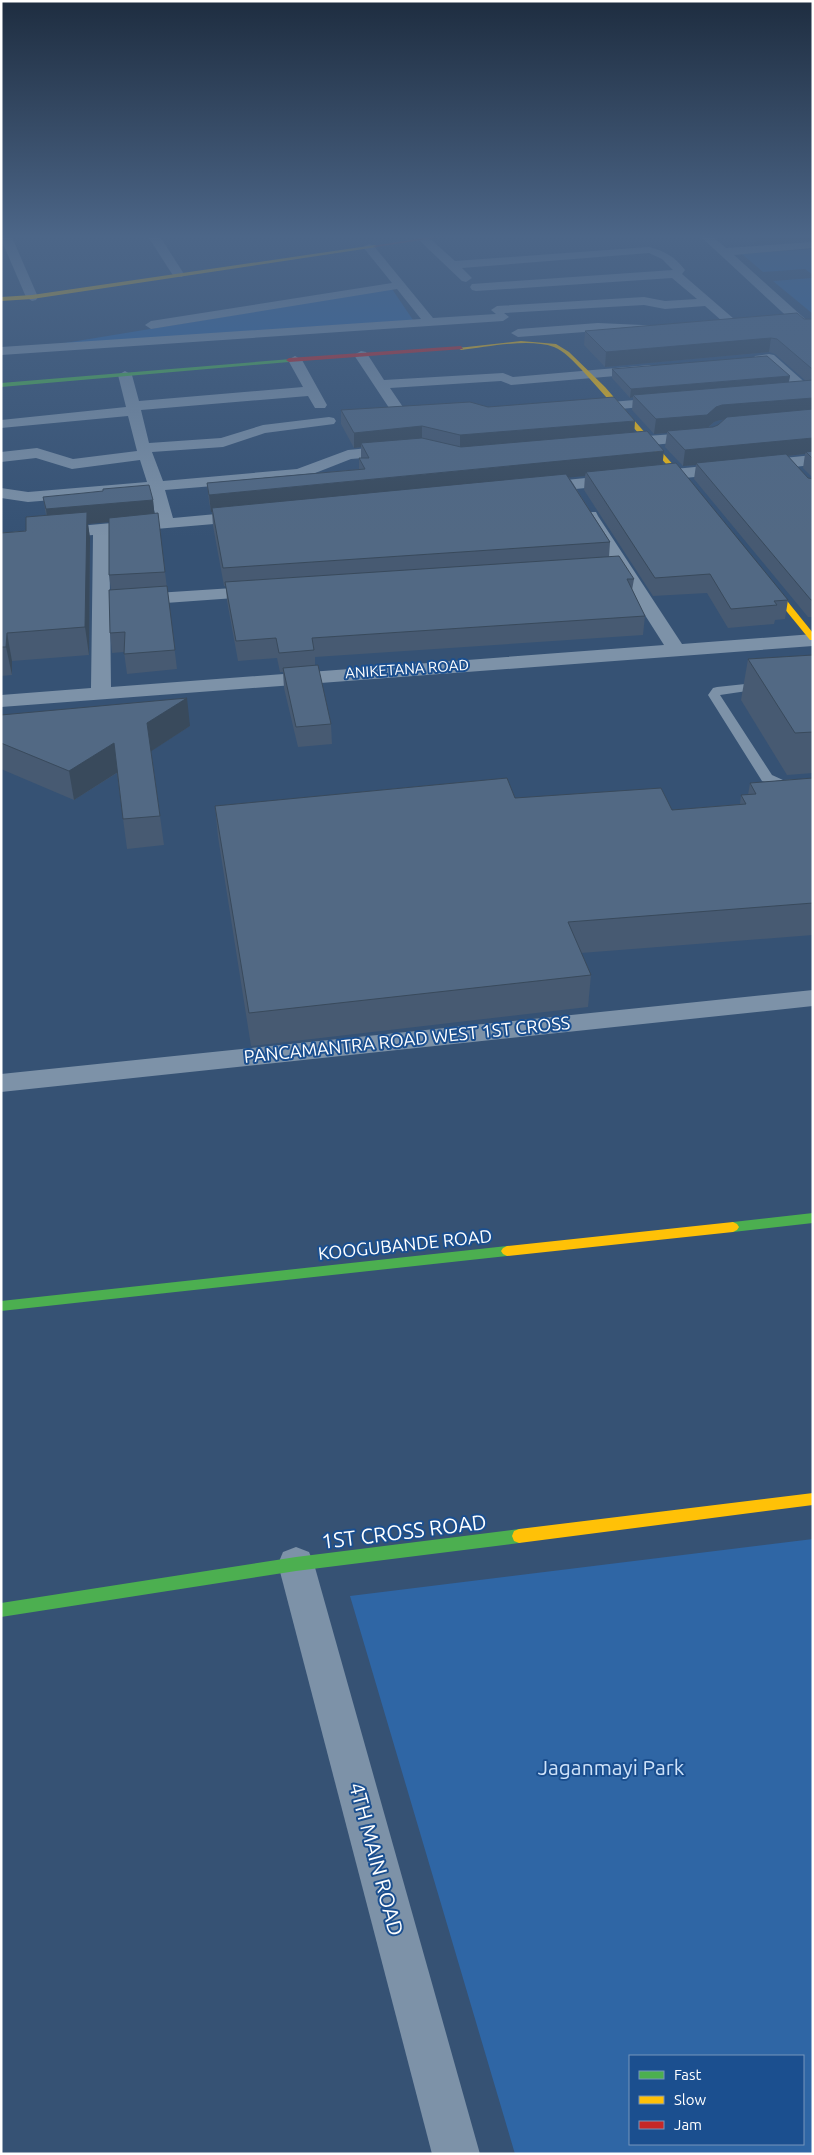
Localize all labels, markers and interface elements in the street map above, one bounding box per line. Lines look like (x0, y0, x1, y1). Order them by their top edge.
street label: ANIKETANA ROAD (344, 656, 469, 681)
street label: PANCAMANTRA ROAD WEST 1ST CROSS (243, 1012, 571, 1066)
street label: KOOGUBANDE ROAD (317, 1225, 493, 1263)
street label: 1ST CROSS ROAD (320, 1509, 488, 1553)
park label: Jaganmayi Park (538, 1755, 685, 1779)
street label: 4TH MAIN ROAD (345, 1779, 409, 1938)
legend (629, 2055, 804, 2145)
text: Fast (674, 2066, 702, 2083)
text: Slow (674, 2091, 707, 2108)
text: Jam (674, 2116, 702, 2133)

